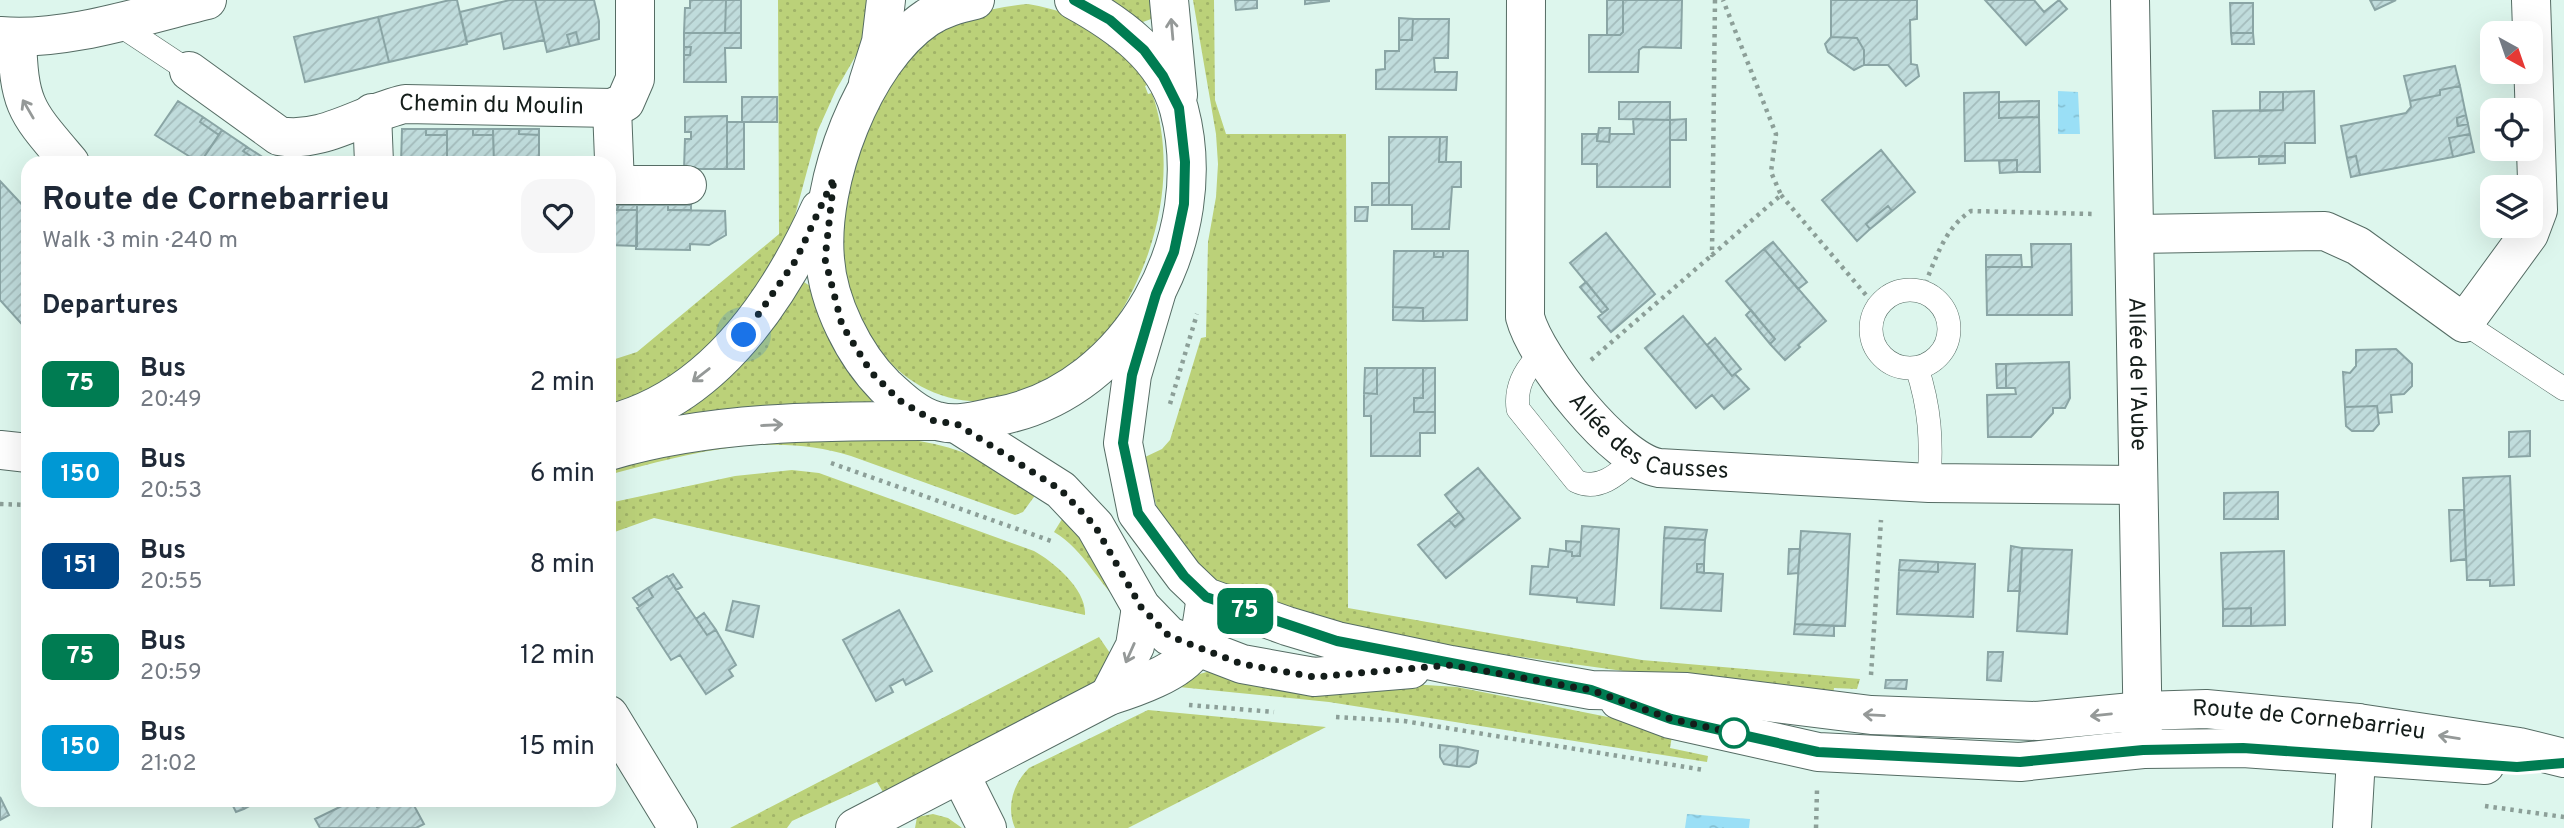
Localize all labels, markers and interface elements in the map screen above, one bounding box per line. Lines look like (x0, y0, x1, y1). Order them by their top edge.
one-way arrow (1165, 19, 1178, 41)
north arrow (2480, 21, 2543, 84)
map controls (2480, 21, 2543, 238)
street label: Chemin du Moulin (399, 89, 584, 122)
button: locate (2480, 98, 2543, 161)
one-way arrow (21, 100, 35, 120)
button: layers (2480, 175, 2543, 238)
button: heart (521, 179, 595, 253)
text: Route de Cornebarrieu (42, 180, 390, 222)
text: Walk · 3 min · 240 m (42, 227, 238, 256)
text: Departures (42, 290, 179, 323)
street label: Allée de l'Aube (2121, 297, 2152, 451)
your location (726, 317, 761, 352)
text: Bus (140, 353, 186, 386)
text: 2 min (530, 367, 595, 400)
one-way arrow (693, 367, 711, 382)
text: 75 (67, 369, 94, 399)
text: 20:49 (140, 386, 202, 415)
street label: Allée des Causses (1561, 387, 1729, 486)
one-way arrow (761, 418, 783, 431)
text: Bus (140, 444, 186, 477)
text: 6 min (530, 458, 595, 491)
text: 150 (61, 460, 101, 490)
text: 20:53 (140, 477, 202, 506)
text: Bus (140, 535, 186, 568)
text: 8 min (530, 549, 595, 582)
text: 151 (64, 551, 97, 581)
text: 20:55 (140, 568, 203, 597)
line badge: 75 (1214, 588, 1276, 634)
text: 75 (1231, 596, 1259, 626)
text: Bus (140, 626, 186, 659)
text: 12 min (520, 640, 595, 673)
text: 75 (67, 642, 94, 672)
one-way arrow (1123, 642, 1136, 663)
text: 20:59 (140, 659, 202, 688)
street label: Route de Cornebarrieu (2192, 694, 2427, 747)
one-way arrow (1863, 708, 1885, 721)
one-way arrow (2090, 709, 2113, 722)
text: Bus (140, 717, 186, 750)
unlabelled marker (1719, 718, 1749, 748)
one-way arrow (2438, 730, 2461, 743)
text: 15 min (520, 731, 595, 764)
text: 150 (61, 733, 101, 763)
text: 21:02 (140, 750, 197, 779)

